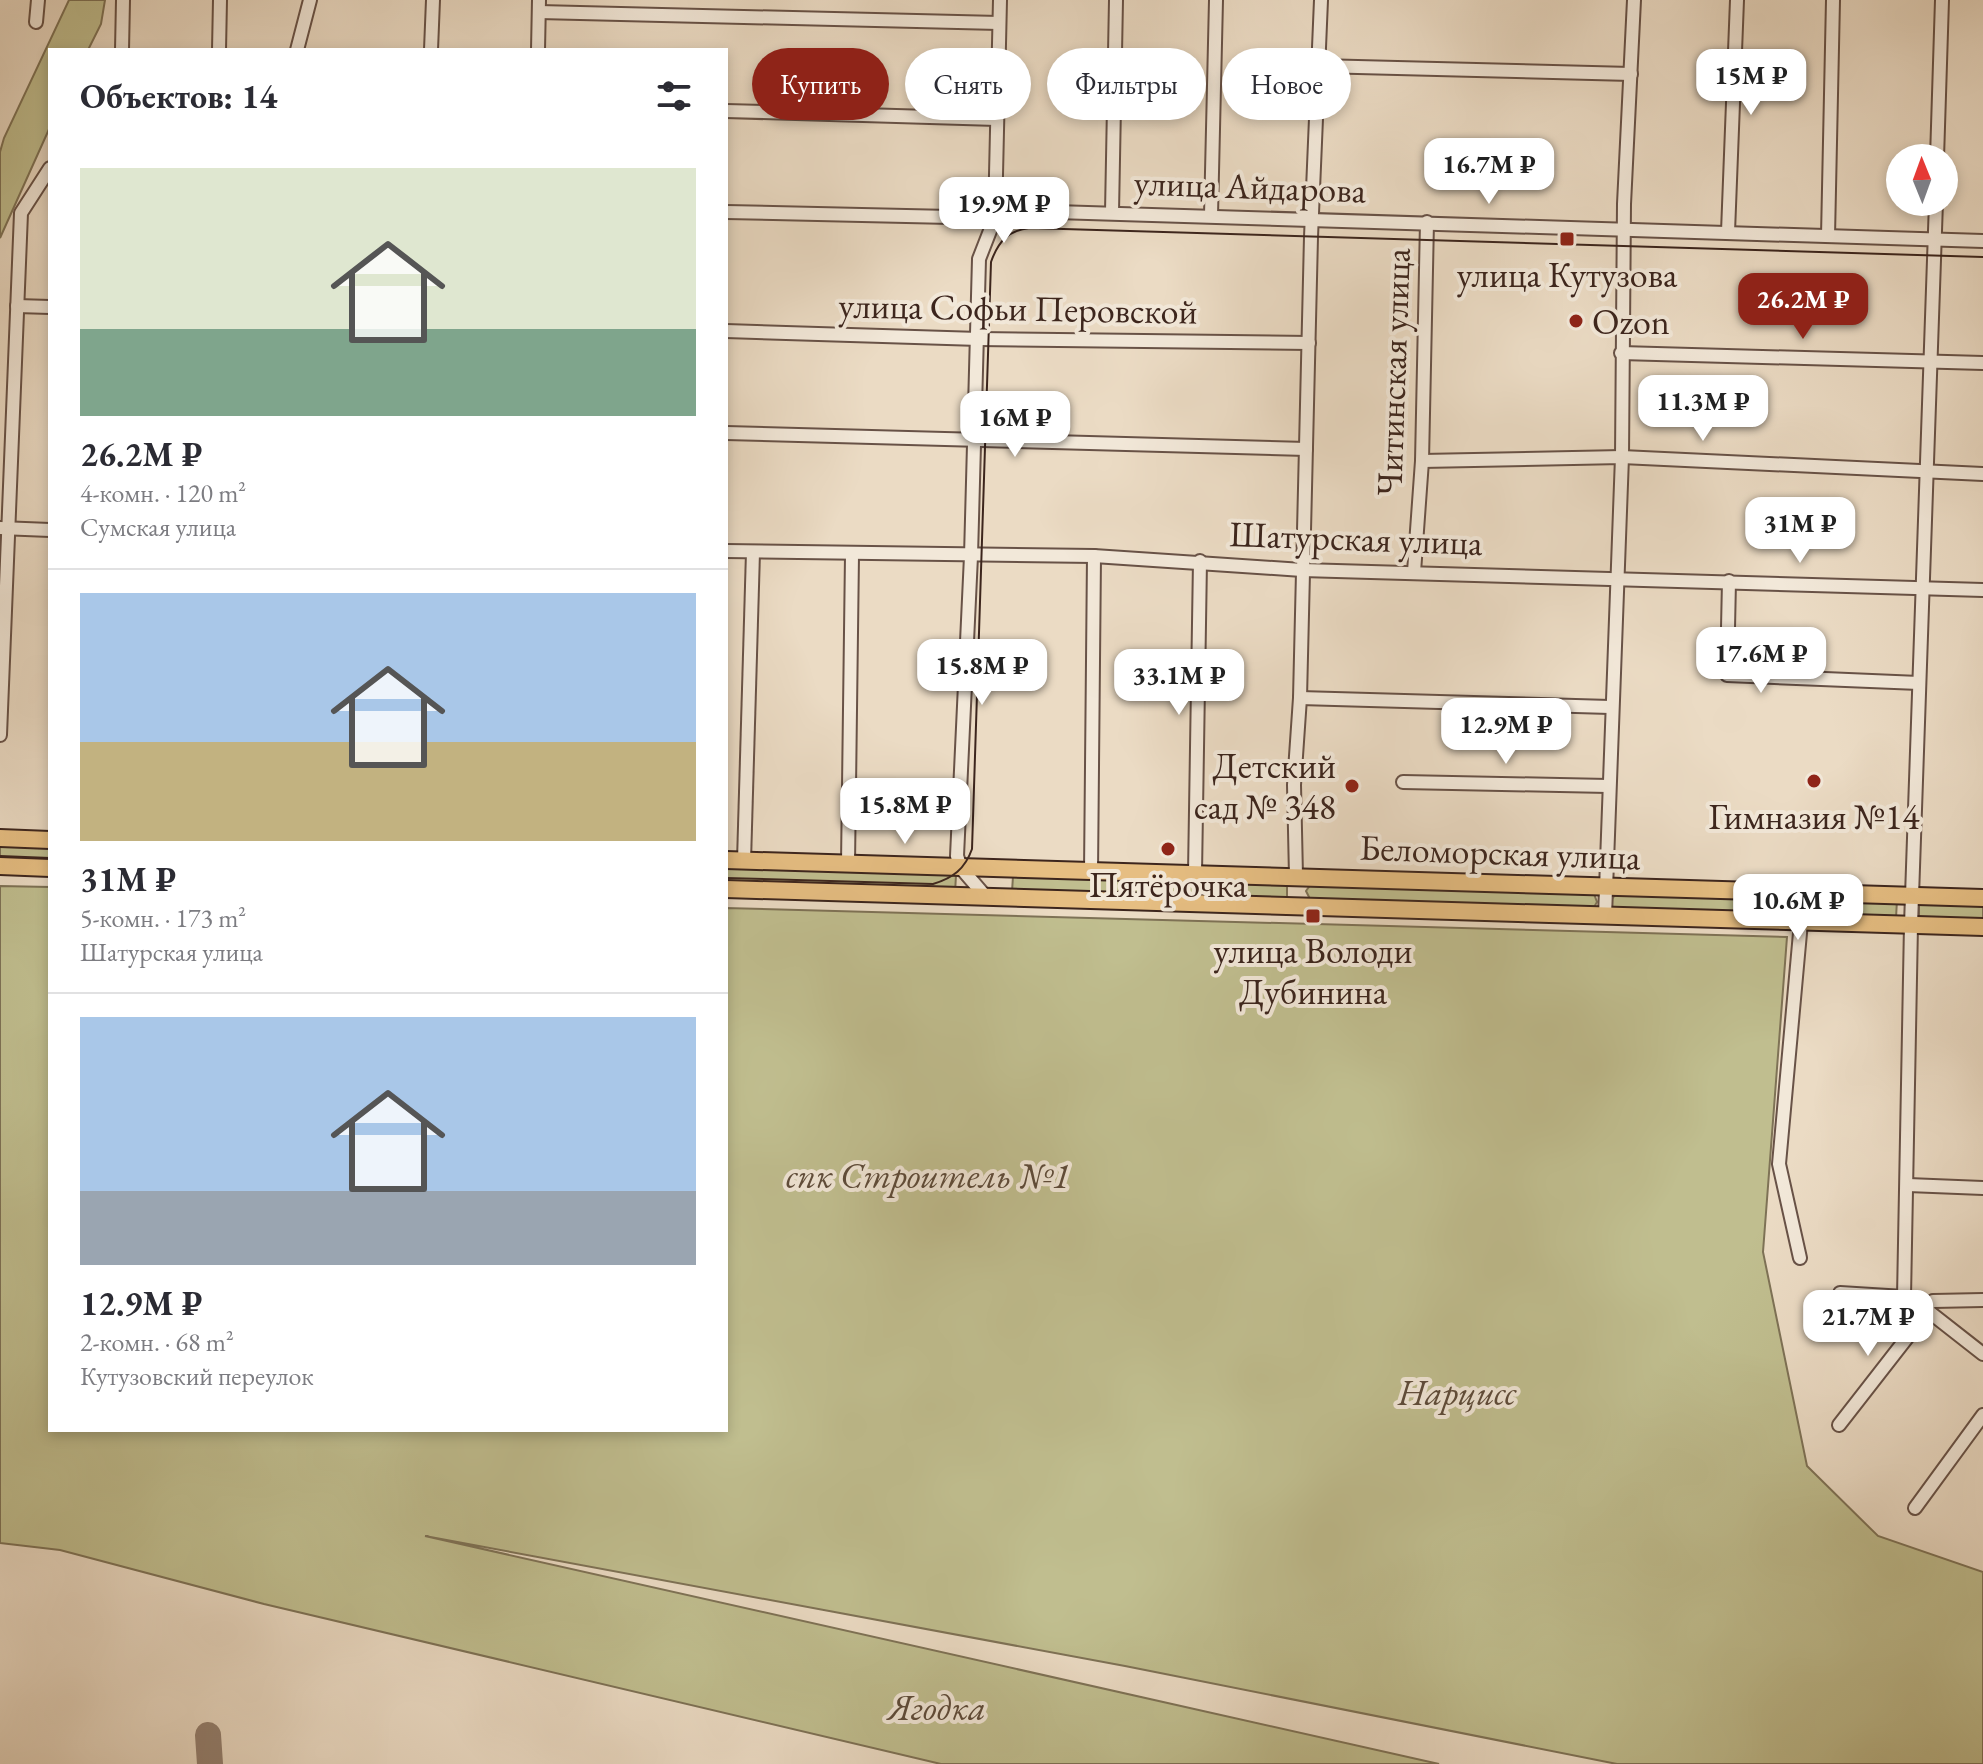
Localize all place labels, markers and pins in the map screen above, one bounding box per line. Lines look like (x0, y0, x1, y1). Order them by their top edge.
pin: 15M ₽ (1695, 49, 1807, 117)
pin: 16.7M ₽ (1415, 138, 1563, 206)
pin: 19.9M ₽ (930, 177, 1078, 245)
marker: улица Кутузова (1558, 230, 1576, 248)
place label: улица Кутузова (1457, 251, 1678, 298)
pin: 26.2M ₽ (1729, 273, 1877, 341)
place label: Ozon (1592, 298, 1670, 345)
marker: Ozon (1567, 312, 1585, 330)
pin: 11.3M ₽ (1629, 375, 1777, 443)
pin: 16M ₽ (959, 391, 1071, 459)
pin: 31M ₽ (1744, 497, 1856, 565)
pin: 17.6M ₽ (1687, 627, 1835, 695)
pin: 15.8M ₽ (908, 639, 1056, 707)
pin: 33.1M ₽ (1105, 649, 1253, 717)
pin: 12.9M ₽ (1432, 698, 1580, 766)
place label: Детский сад № 348 (1194, 742, 1336, 830)
marker: Гимназия №14 (1805, 772, 1823, 790)
marker: Детский сад № 348 (1343, 777, 1361, 795)
pin: 15.8M ₽ (831, 778, 979, 846)
place label: Гимназия №14 (1708, 793, 1920, 840)
marker: Пятёрочка (1159, 840, 1177, 858)
place label: Пятёрочка (1089, 861, 1248, 908)
pin: 10.6M ₽ (1724, 874, 1872, 942)
marker: улица Володи Дубинина (1304, 907, 1322, 925)
place label: улица Володи Дубинина (1214, 927, 1412, 1015)
pin: 21.7M ₽ (1794, 1290, 1942, 1358)

